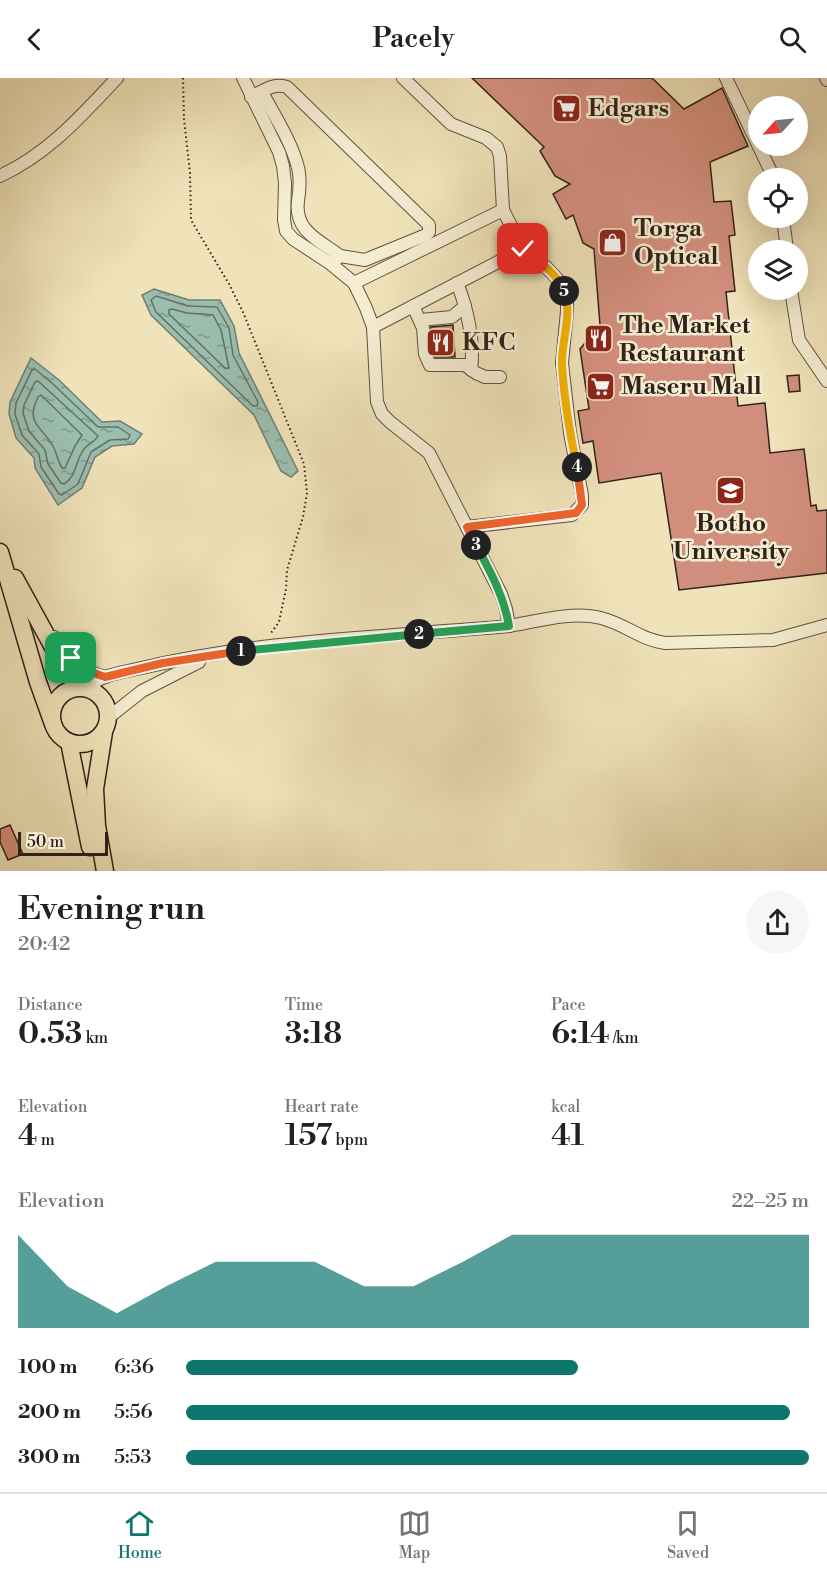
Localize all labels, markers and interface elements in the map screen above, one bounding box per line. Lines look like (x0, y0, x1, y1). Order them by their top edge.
text: Pacely (373, 22, 454, 56)
icon: back (18, 23, 51, 56)
icon: search (776, 23, 809, 56)
supermarket icon: Edgars (551, 92, 583, 124)
place label: Edgars (588, 94, 669, 124)
north arrow (748, 96, 808, 156)
map controls (748, 96, 808, 300)
button: locate (748, 168, 808, 228)
place label: Torga Optical (634, 214, 718, 272)
pin (497, 223, 548, 274)
shop icon: Torga Optical (597, 226, 629, 258)
icon: check (506, 232, 539, 265)
button: layers (748, 240, 808, 300)
pin: 5 (549, 276, 579, 306)
text: 5 (559, 281, 569, 301)
place label: The Market Restaurant (619, 311, 751, 369)
restaurant icon: The Market Restaurant (582, 323, 614, 355)
restaurant icon: KFC (425, 326, 457, 358)
place label: KFC (462, 328, 515, 358)
supermarket icon: Maseru Mall (584, 370, 616, 402)
place label: Maseru Mall (621, 372, 762, 402)
pin: 4 (562, 452, 592, 482)
text: 4 (572, 457, 582, 477)
school or university icon: Botho University (715, 474, 747, 506)
place label: Botho University (673, 509, 790, 567)
pin: 3 (461, 530, 491, 560)
text: 3 (471, 535, 481, 555)
pin: 2 (404, 619, 434, 649)
text: 2 (414, 624, 424, 644)
pin (45, 632, 96, 683)
pin: 1 (226, 636, 256, 666)
icon: arrive (54, 641, 87, 674)
text: 1 (237, 641, 245, 661)
scale bar (18, 829, 108, 857)
text: 50 m (27, 832, 64, 852)
text: Evening run (18, 889, 205, 930)
button: share (746, 891, 809, 954)
text: 20:42 (18, 932, 70, 957)
text: Distance (18, 995, 83, 1015)
text: Time (285, 995, 323, 1015)
text: Pace (551, 995, 586, 1015)
text: 0.53 (18, 1015, 82, 1053)
text: 3:18 (285, 1015, 342, 1053)
text: 6:14 (551, 1015, 610, 1053)
text: km (82, 1028, 108, 1048)
text: /km (610, 1028, 638, 1048)
text: Elevation (18, 1097, 87, 1117)
text: Heart rate (285, 1097, 359, 1117)
text: kcal (551, 1097, 580, 1117)
text: 4 (18, 1117, 37, 1155)
text: 157 (285, 1117, 332, 1155)
text: 41 (551, 1117, 584, 1155)
text: m (37, 1130, 55, 1150)
text: bpm (332, 1130, 368, 1150)
text: Elevation (18, 1189, 105, 1214)
text: 22–25 m (731, 1189, 809, 1214)
text: 100 m (18, 1355, 77, 1380)
text: 6:36 (114, 1355, 154, 1380)
text: 200 m (18, 1400, 81, 1425)
text: 5:56 (114, 1400, 153, 1425)
text: 300 m (18, 1445, 81, 1470)
text: 5:53 (114, 1445, 152, 1470)
tab: Home (118, 1507, 162, 1563)
tab: Map (398, 1507, 431, 1563)
tab: Saved (667, 1507, 709, 1563)

